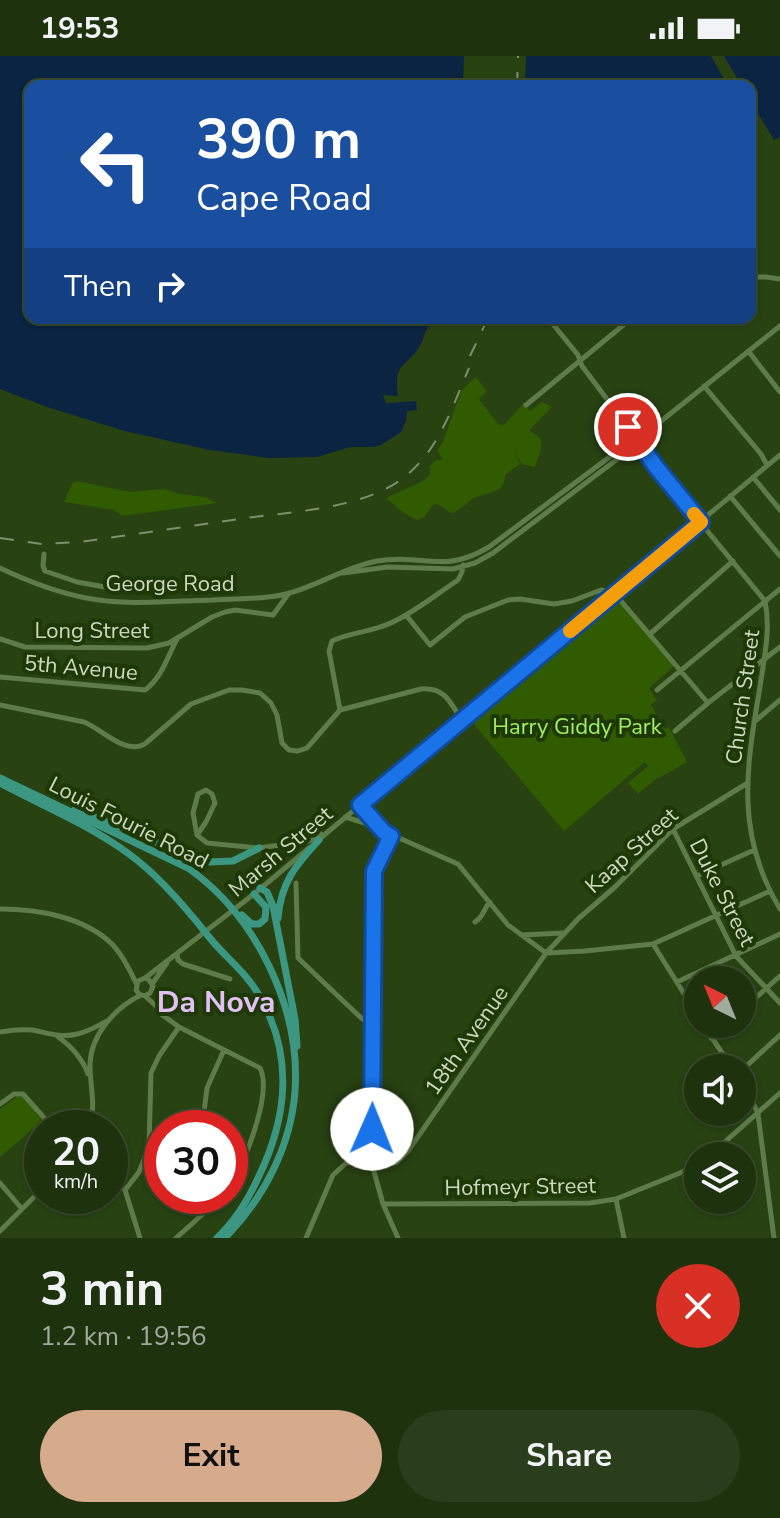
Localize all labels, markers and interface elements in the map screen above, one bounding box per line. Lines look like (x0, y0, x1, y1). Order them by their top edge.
text: 19:53 (40, 8, 119, 49)
text: 390 m (196, 101, 361, 178)
icon: left (64, 112, 168, 216)
text: Cape Road (196, 174, 372, 223)
icon: right (148, 264, 192, 308)
text: Then (64, 266, 132, 307)
pin (594, 393, 662, 461)
icon: arrive (606, 405, 650, 449)
street label: George Road (105, 569, 235, 599)
street label: Long Street (34, 616, 150, 646)
street label: Church Street (719, 628, 767, 766)
street label: 5th Avenue (23, 648, 139, 688)
park label: Harry Giddy Park (492, 712, 663, 742)
street label: Louis Fourie Road (44, 770, 214, 876)
street label: Marsh Street (222, 799, 339, 904)
street label: Kaap Street (579, 801, 685, 901)
street label: Duke Street (682, 834, 762, 952)
north arrow (684, 966, 756, 1038)
map controls (684, 966, 756, 1214)
street label: 18th Avenue (418, 980, 516, 1101)
district label: Da Nova (157, 982, 275, 1023)
button: sound (684, 1054, 756, 1126)
position arrow (330, 1087, 414, 1171)
speed limit sign: 30 (144, 1110, 248, 1214)
text: 20 (52, 1125, 100, 1179)
button: layers (684, 1142, 756, 1214)
text: km/h (54, 1168, 98, 1195)
street label: Hofmeyr Street (444, 1171, 596, 1203)
text: 3 min (40, 1256, 164, 1322)
button: close (656, 1264, 740, 1348)
text: 1.2 km · 19:56 (40, 1319, 207, 1354)
button: Exit (40, 1410, 382, 1502)
button: Share (398, 1410, 740, 1502)

